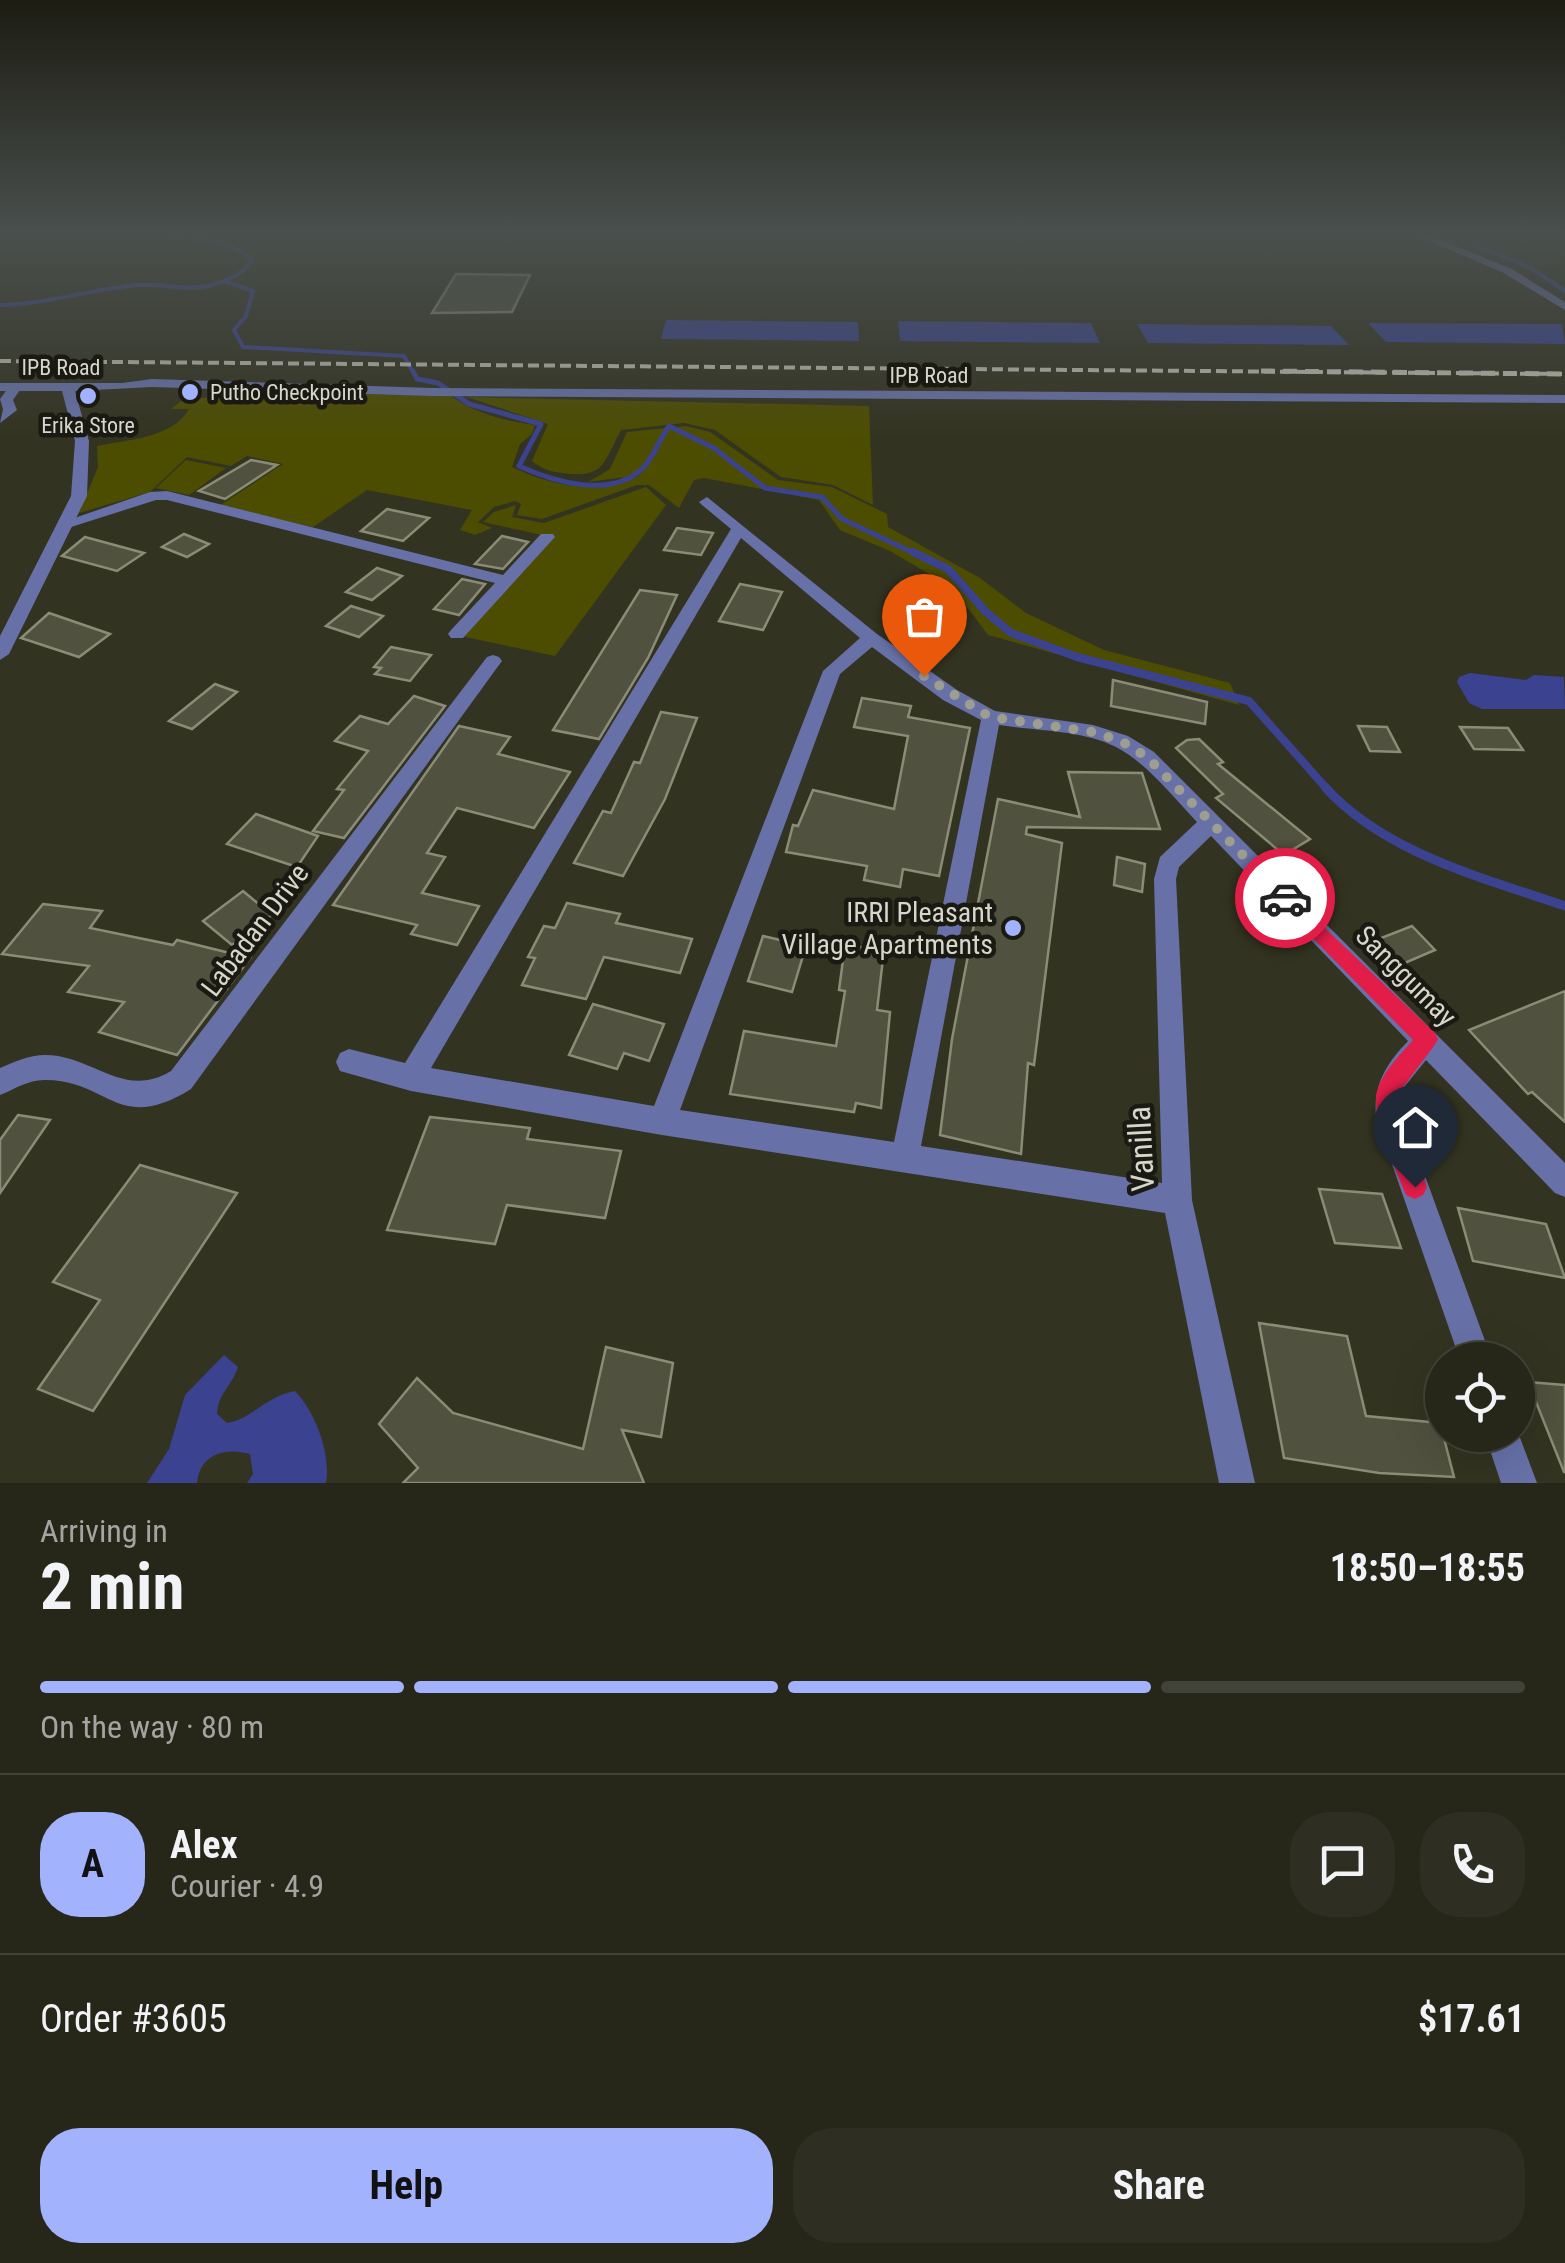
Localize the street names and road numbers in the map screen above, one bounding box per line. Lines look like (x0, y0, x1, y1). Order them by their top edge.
street label: IPB Road (22, 355, 100, 380)
street label: IPB Road (890, 363, 968, 388)
street label: Labadan Drive (195, 857, 315, 1003)
street label: Sanggumay (1349, 919, 1463, 1033)
street label: Vanilla (1120, 1105, 1162, 1193)

